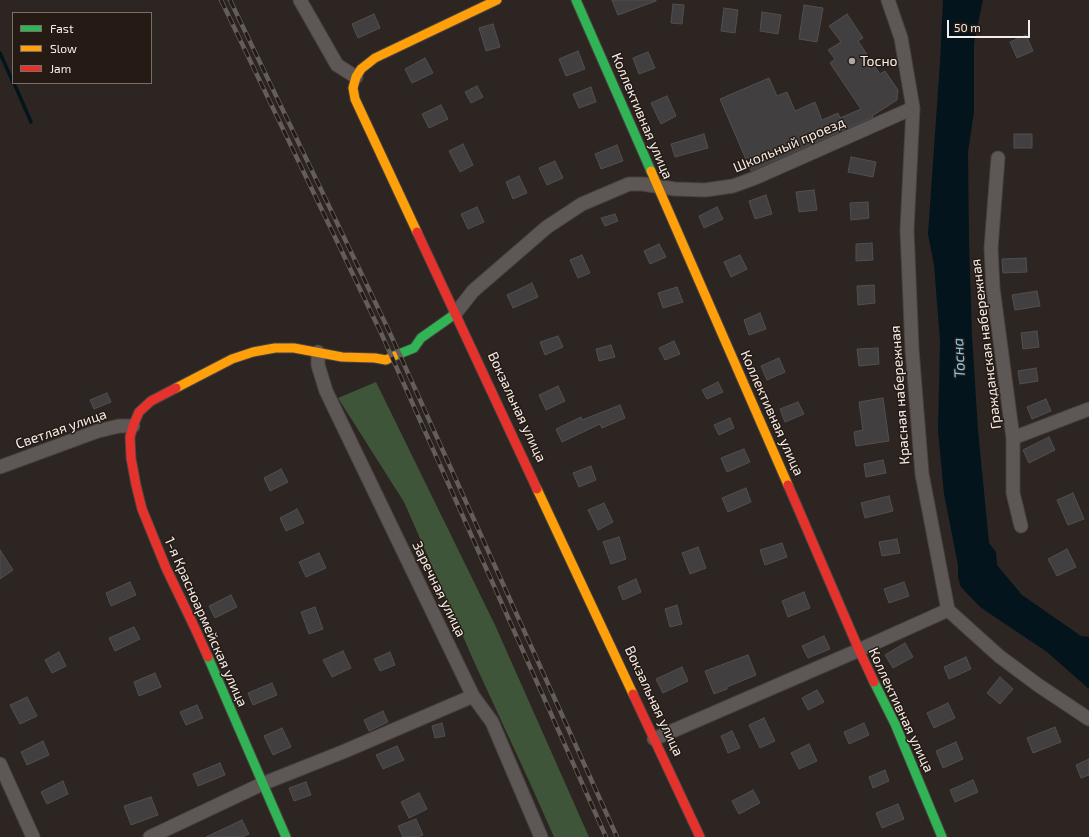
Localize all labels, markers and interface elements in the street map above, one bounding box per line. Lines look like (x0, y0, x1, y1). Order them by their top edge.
legend (12, 12, 152, 84)
scale bar (949, 12, 1032, 38)
text: 50 m (954, 20, 981, 34)
text: Fast (50, 21, 73, 35)
text: Slow (50, 41, 77, 55)
street label: Коллективная улица (608, 50, 676, 182)
place label: Тосно (860, 53, 898, 69)
marker: Тосно (847, 56, 857, 66)
text: Jam (50, 61, 71, 75)
street label: Школьный проезд (731, 114, 847, 176)
street label: Гражданская набережная (967, 258, 1005, 430)
street label: Красная набережная (887, 325, 913, 465)
water label: Тосна (949, 337, 969, 379)
street label: Коллективная улица (737, 348, 807, 478)
street label: Вокзальная улица (484, 349, 550, 465)
street label: Светлая улица (13, 406, 109, 452)
street label: 1-я Красноармейская улица (161, 535, 251, 709)
street label: Заречная улица (409, 538, 469, 640)
street label: Вокзальная улица (621, 643, 687, 759)
street label: Коллективная улица (865, 645, 937, 775)

